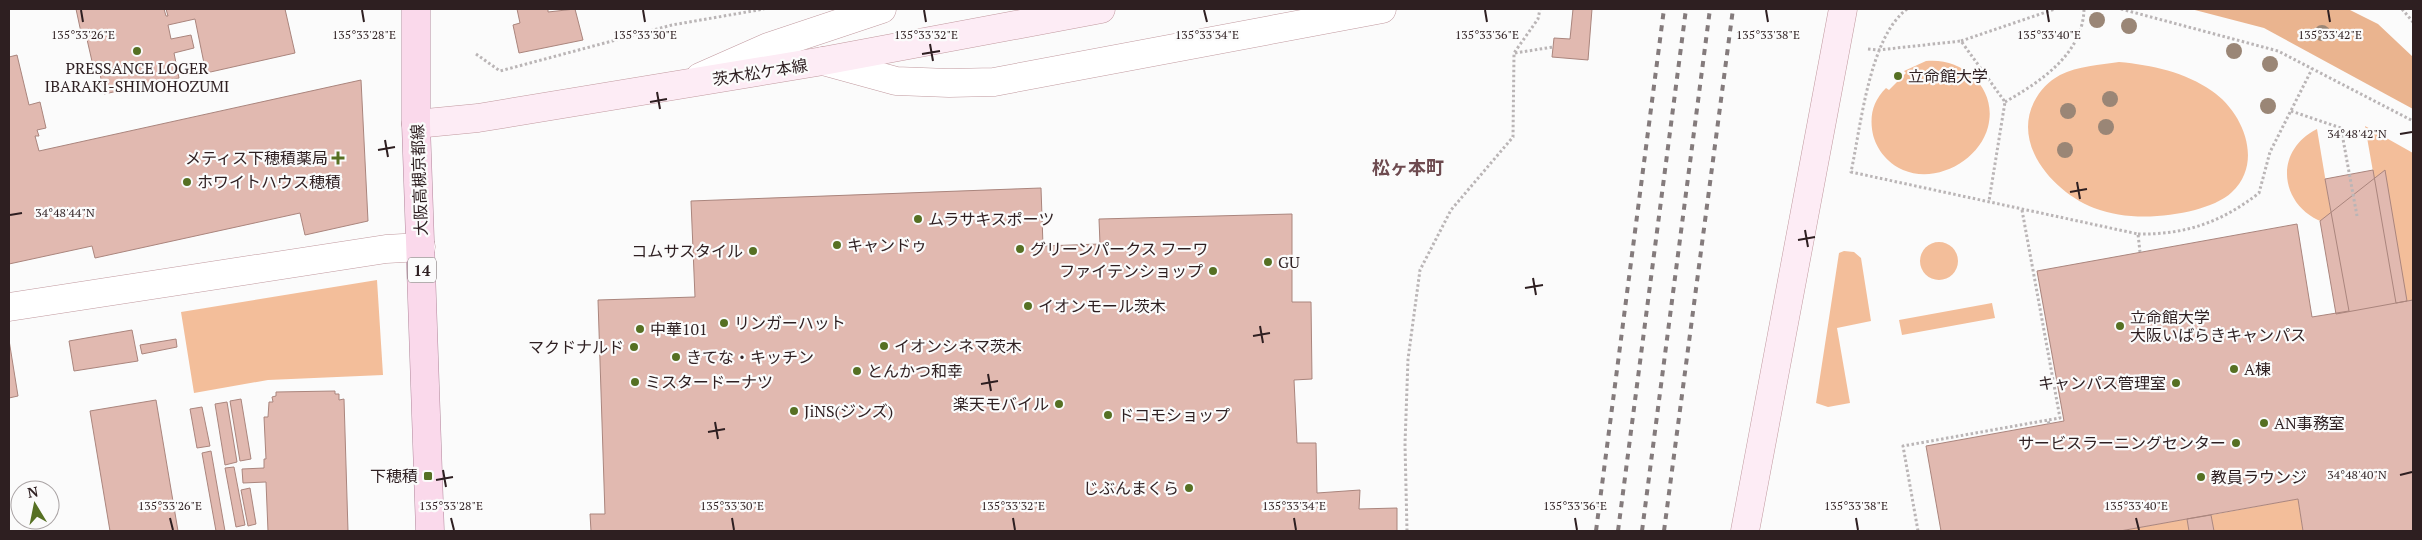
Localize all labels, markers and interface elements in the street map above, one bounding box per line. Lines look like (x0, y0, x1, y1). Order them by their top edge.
text: 135°33'26"E (51, 27, 115, 42)
text: 135°33'28"E (332, 27, 396, 42)
text: 135°33'30"E (613, 27, 677, 42)
text: 135°33'32"E (894, 27, 958, 42)
text: 135°33'34"E (1175, 27, 1239, 42)
text: 135°33'36"E (1455, 27, 1519, 42)
text: 135°33'38"E (1736, 27, 1800, 42)
text: 135°33'40"E (2017, 27, 2081, 42)
text: 135°33'42"E (2298, 27, 2362, 42)
marker: PRESSANCE LOGER IBARAKI-SHIMOHOZUMI (131, 45, 143, 57)
street label: 茨木松ケ本線 (711, 54, 809, 90)
place label: PRESSANCE LOGER IBARAKI-SHIMOHOZUMI (45, 57, 229, 97)
place label: 立命館大学 (1908, 65, 1988, 87)
marker: 立命館大学 (1892, 70, 1904, 82)
street label: 大阪高槻京都線 (406, 124, 432, 236)
text: 34°48'42"N (2327, 126, 2387, 141)
place label: メティス下穂積薬局 (185, 147, 328, 169)
marker: メティス下穂積薬局 (332, 152, 344, 164)
district label: 松ヶ本町 (1372, 155, 1444, 179)
place label: ホワイトハウス穂積 (197, 171, 341, 193)
marker: ホワイトハウス穂積 (181, 176, 193, 188)
text: 34°48'44"N (35, 205, 95, 220)
place label: ムラサキスポーツ (928, 208, 1054, 230)
marker: ムラサキスポーツ (912, 213, 924, 225)
place label: キャンドゥ (847, 234, 927, 256)
place label: グリーンパークス フーワ (1030, 238, 1209, 260)
marker: キャンドゥ (831, 239, 843, 251)
place label: コムサスタイル (631, 240, 743, 262)
marker: グリーンパークス フーワ (1014, 243, 1026, 255)
marker: コムサスタイル (747, 245, 759, 257)
place label: GU (1278, 251, 1300, 273)
marker: GU (1262, 256, 1274, 268)
road number: 14 (408, 258, 436, 282)
place label: ファイテンショップ (1059, 260, 1203, 282)
marker: ファイテンショップ (1207, 265, 1219, 277)
place label: イオンモール茨木 (1038, 295, 1166, 317)
marker: イオンモール茨木 (1022, 300, 1034, 312)
place label: 立命館大学 大阪いばらきキャンパス (2130, 306, 2306, 346)
place label: リンガーハット (734, 312, 846, 334)
marker: リンガーハット (718, 317, 730, 329)
place label: 中華101 (650, 318, 708, 340)
marker: 立命館大学 大阪いばらきキャンパス (2114, 320, 2126, 332)
marker: 中華101 (634, 323, 646, 335)
place label: イオンシネマ茨木 (894, 335, 1022, 357)
place label: マクドナルド (528, 336, 624, 358)
marker: イオンシネマ茨木 (878, 340, 890, 352)
marker: マクドナルド (628, 341, 640, 353)
place label: きてな・キッチン (686, 346, 814, 368)
marker: きてな・キッチン (670, 351, 682, 363)
place label: A棟 (2244, 358, 2271, 380)
place label: とんかつ和幸 (867, 360, 963, 382)
marker: A棟 (2228, 363, 2240, 375)
marker: とんかつ和幸 (851, 365, 863, 377)
place label: ミスタードーナツ (645, 371, 773, 393)
place label: キャンパス管理室 (2038, 372, 2166, 394)
marker: ミスタードーナツ (629, 376, 641, 388)
marker: キャンパス管理室 (2170, 377, 2182, 389)
place label: 楽天モバイル (953, 393, 1049, 415)
marker: 楽天モバイル (1053, 398, 1065, 410)
place label: JiNS(ジンズ) (804, 400, 893, 422)
place label: ドコモショップ (1118, 404, 1230, 426)
marker: JiNS(ジンズ) (788, 405, 800, 417)
marker: ドコモショップ (1102, 409, 1114, 421)
place label: AN事務室 (2274, 412, 2345, 434)
marker: AN事務室 (2258, 417, 2270, 429)
place label: サービスラーニングセンター (2018, 432, 2226, 454)
marker: サービスラーニングセンター (2230, 437, 2242, 449)
place label: 下穂積 (370, 465, 418, 487)
place label: 教員ラウンジ (2211, 466, 2307, 488)
text: 34°48'40"N (2327, 467, 2387, 482)
marker: 下穂積 (422, 470, 434, 482)
marker: 教員ラウンジ (2195, 471, 2207, 483)
place label: じぶんまくら (1083, 477, 1179, 499)
north arrow (10, 480, 60, 530)
text: N (26, 481, 40, 502)
marker: じぶんまくら (1183, 482, 1195, 494)
text: 135°33'26"E (138, 498, 202, 513)
text: 135°33'28"E (419, 498, 483, 513)
text: 135°33'30"E (700, 498, 764, 513)
text: 135°33'32"E (981, 498, 1045, 513)
text: 135°33'34"E (1262, 498, 1326, 513)
text: 135°33'36"E (1543, 498, 1607, 513)
text: 135°33'38"E (1824, 498, 1888, 513)
text: 135°33'40"E (2104, 498, 2168, 513)

